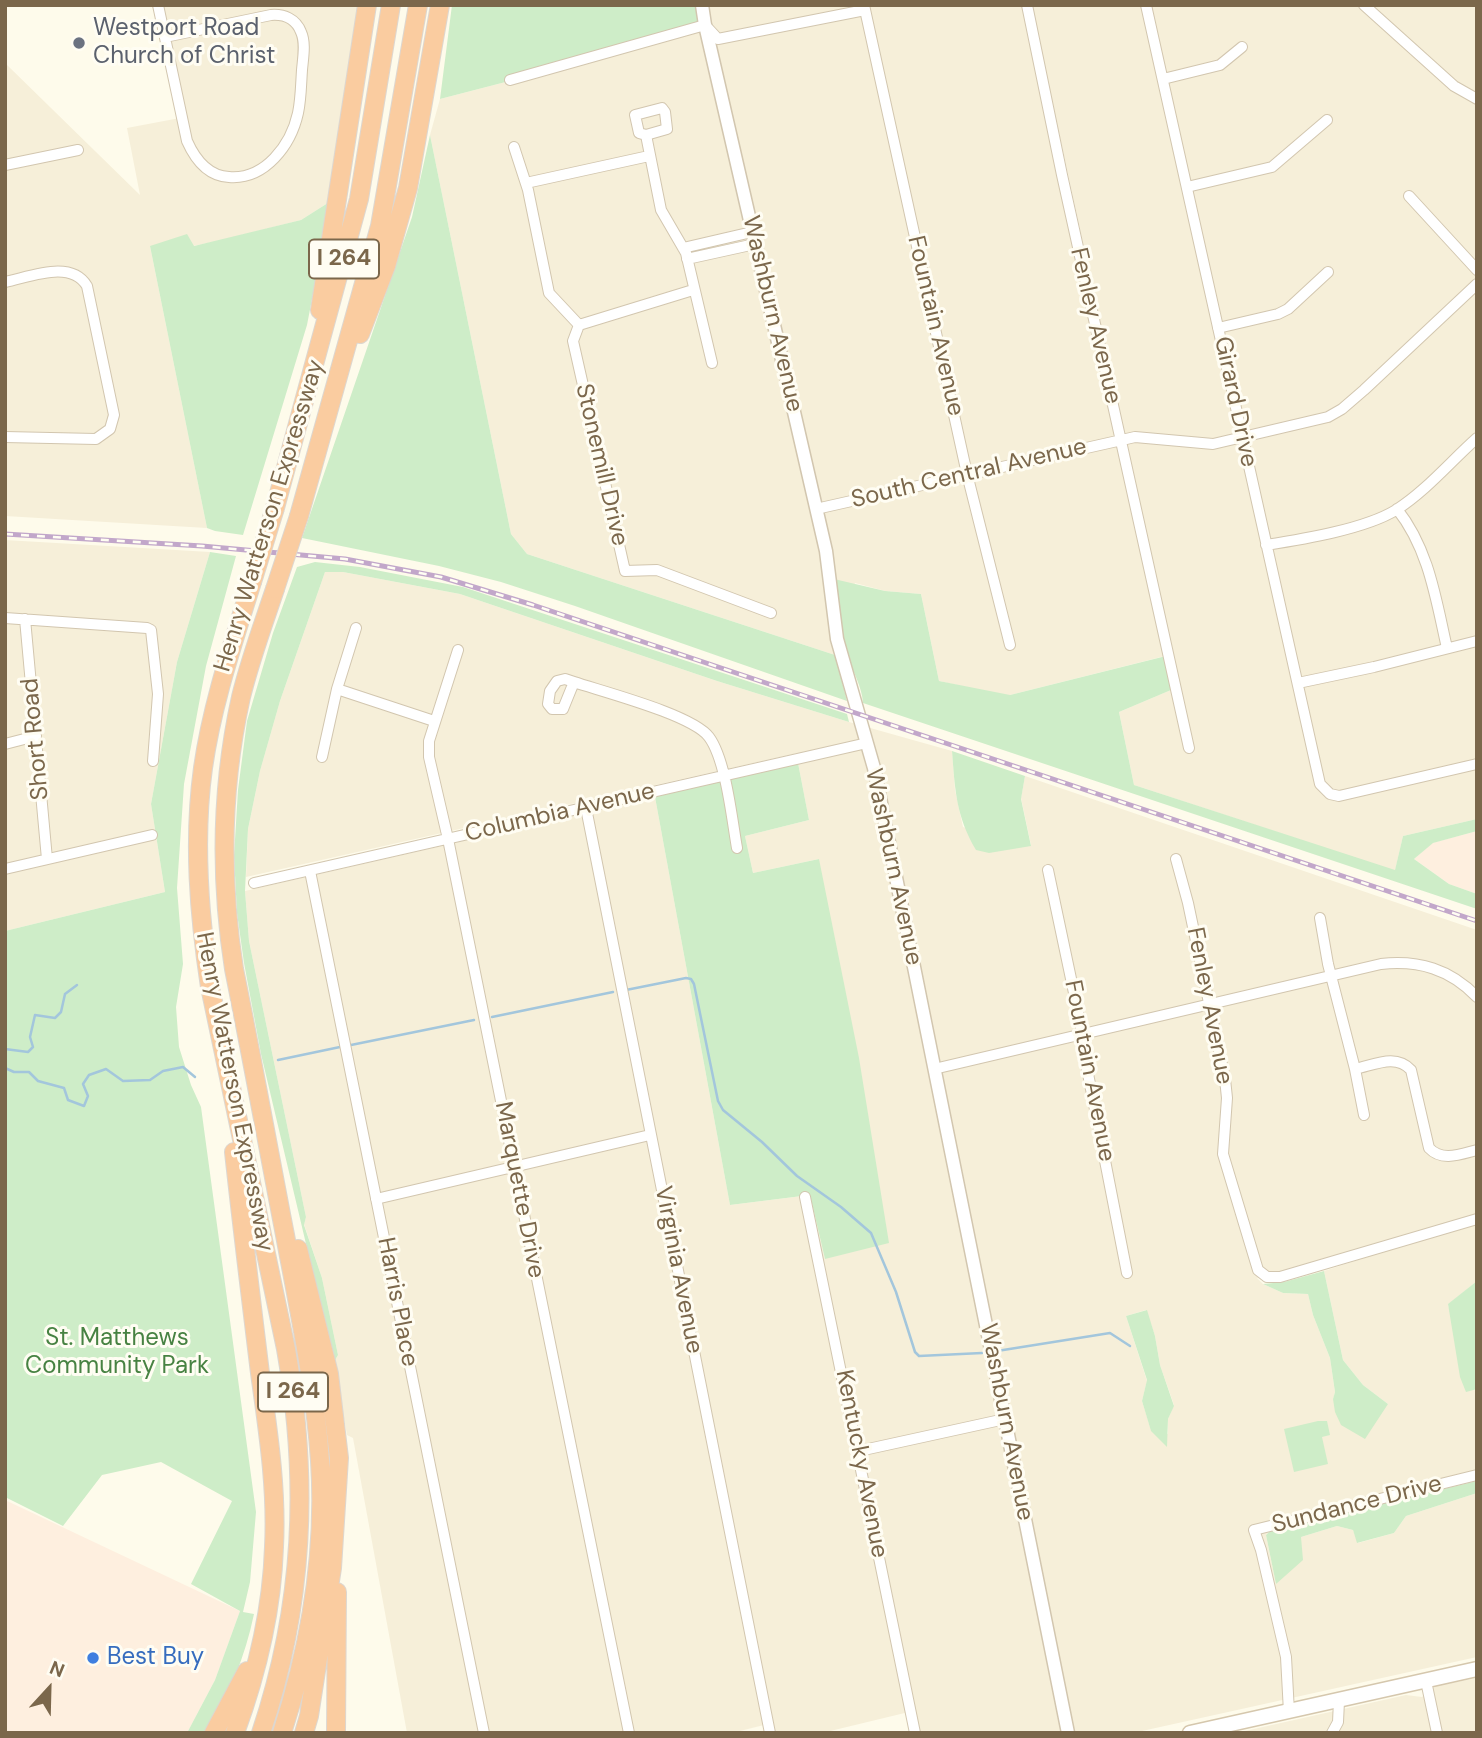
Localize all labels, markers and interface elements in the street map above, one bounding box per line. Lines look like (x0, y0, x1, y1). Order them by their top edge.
place label: Westport Road Church of Christ (93, 15, 275, 71)
marker: Westport Road Church of Christ (71, 35, 87, 51)
street label: Washburn Avenue (735, 213, 809, 415)
street label: Fountain Avenue (900, 233, 970, 419)
road number: I 264 (309, 240, 379, 278)
street label: Fenley Avenue (1063, 245, 1127, 407)
street label: Girard Drive (1207, 334, 1263, 470)
street label: Henry Watterson Expressway (209, 357, 331, 675)
street label: Stonemill Drive (568, 381, 634, 549)
street label: South Central Avenue (848, 433, 1090, 515)
street label: Short Road (16, 677, 56, 801)
street label: Washburn Avenue (858, 766, 928, 968)
street label: Columbia Avenue (462, 777, 658, 849)
street label: Fenley Avenue (1180, 925, 1238, 1087)
street label: Henry Watterson Expressway (189, 930, 279, 1254)
street label: Fountain Avenue (1057, 978, 1121, 1164)
street label: Marquette Drive (488, 1099, 550, 1281)
street label: Virginia Avenue (648, 1184, 708, 1356)
street label: Harris Place (370, 1235, 424, 1369)
street label: Washburn Avenue (973, 1321, 1039, 1523)
park label: St. Matthews Community Park (25, 1325, 209, 1381)
street label: Kentucky Avenue (829, 1368, 893, 1560)
road number: I 264 (258, 1372, 328, 1412)
street label: Sundance Drive (1269, 1470, 1445, 1540)
place label: Best Buy (107, 1644, 204, 1672)
marker: Best Buy (85, 1650, 101, 1666)
north arrow (14, 1654, 84, 1724)
text: N (46, 1655, 68, 1683)

